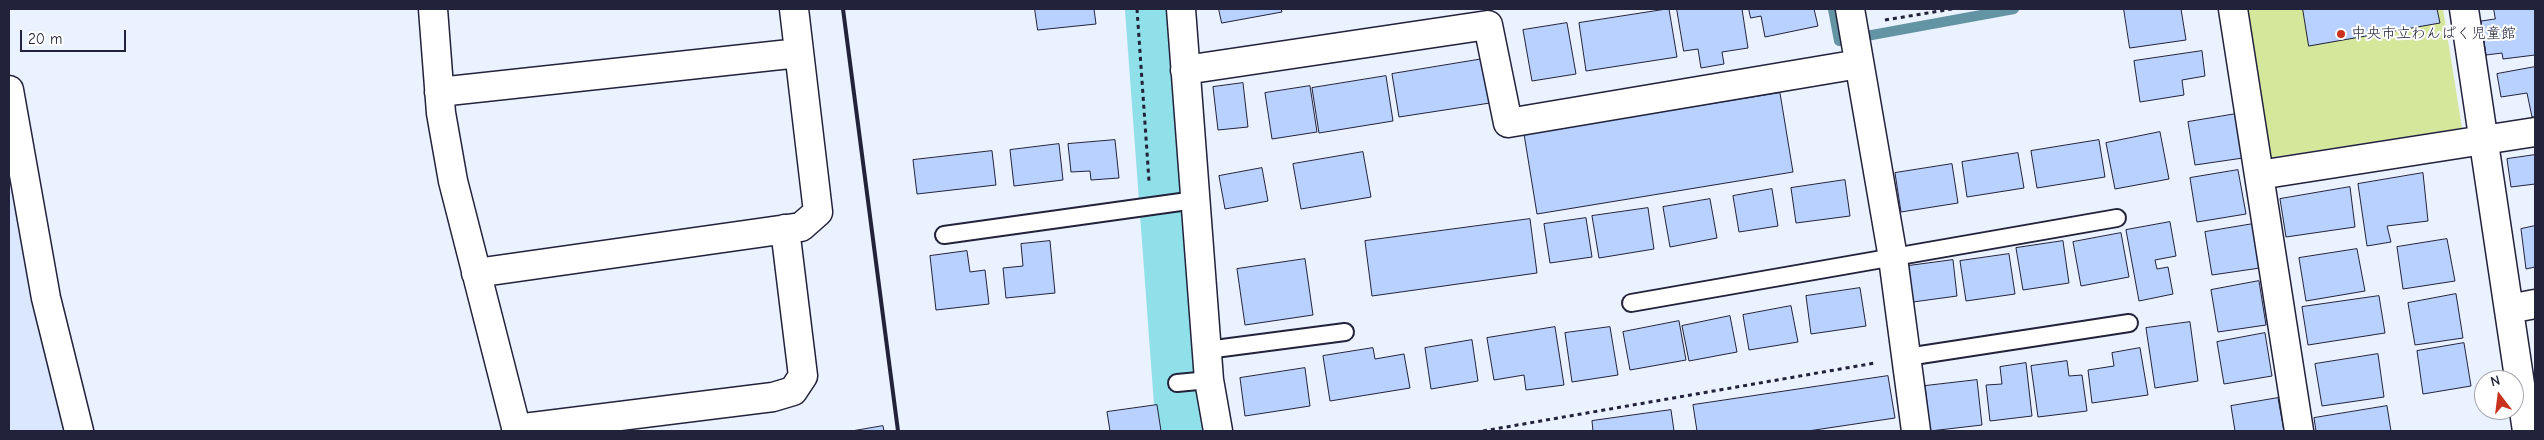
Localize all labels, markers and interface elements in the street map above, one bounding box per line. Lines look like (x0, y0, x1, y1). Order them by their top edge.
scale bar (22, 20, 129, 52)
place label: 中央市立わんぱく児童館 (2351, 25, 2516, 43)
marker: 中央市立わんぱく児童館 (2335, 28, 2347, 40)
text: 20 m (28, 30, 62, 48)
north arrow (2474, 370, 2524, 420)
text: N (2489, 372, 2502, 390)

